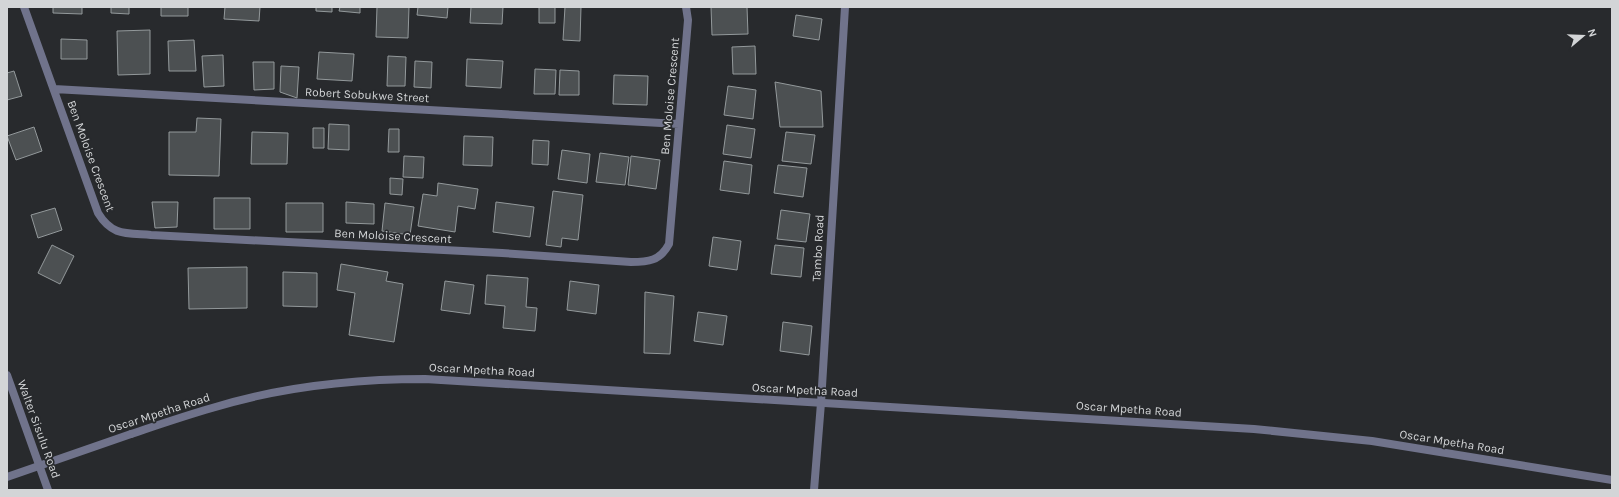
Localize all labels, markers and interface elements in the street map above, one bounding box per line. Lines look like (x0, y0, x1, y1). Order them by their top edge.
north arrow (1563, 16, 1603, 56)
text: N (1585, 27, 1599, 39)
street label: Ben Moloise Crescent (658, 36, 682, 155)
street label: Robert Sobukwe Street (304, 85, 430, 105)
street label: Ben Moloise Crescent (64, 98, 118, 214)
street label: Tambo Road (809, 214, 827, 282)
street label: Ben Moloise Crescent (334, 226, 453, 246)
street label: Oscar Mpetha Road (429, 360, 535, 380)
street label: Walter Sisulu Road (15, 378, 63, 480)
street label: Oscar Mpetha Road (752, 380, 858, 400)
street label: Oscar Mpetha Road (106, 390, 212, 436)
street label: Oscar Mpetha Road (1076, 398, 1182, 420)
street label: Oscar Mpetha Road (1398, 427, 1506, 457)

